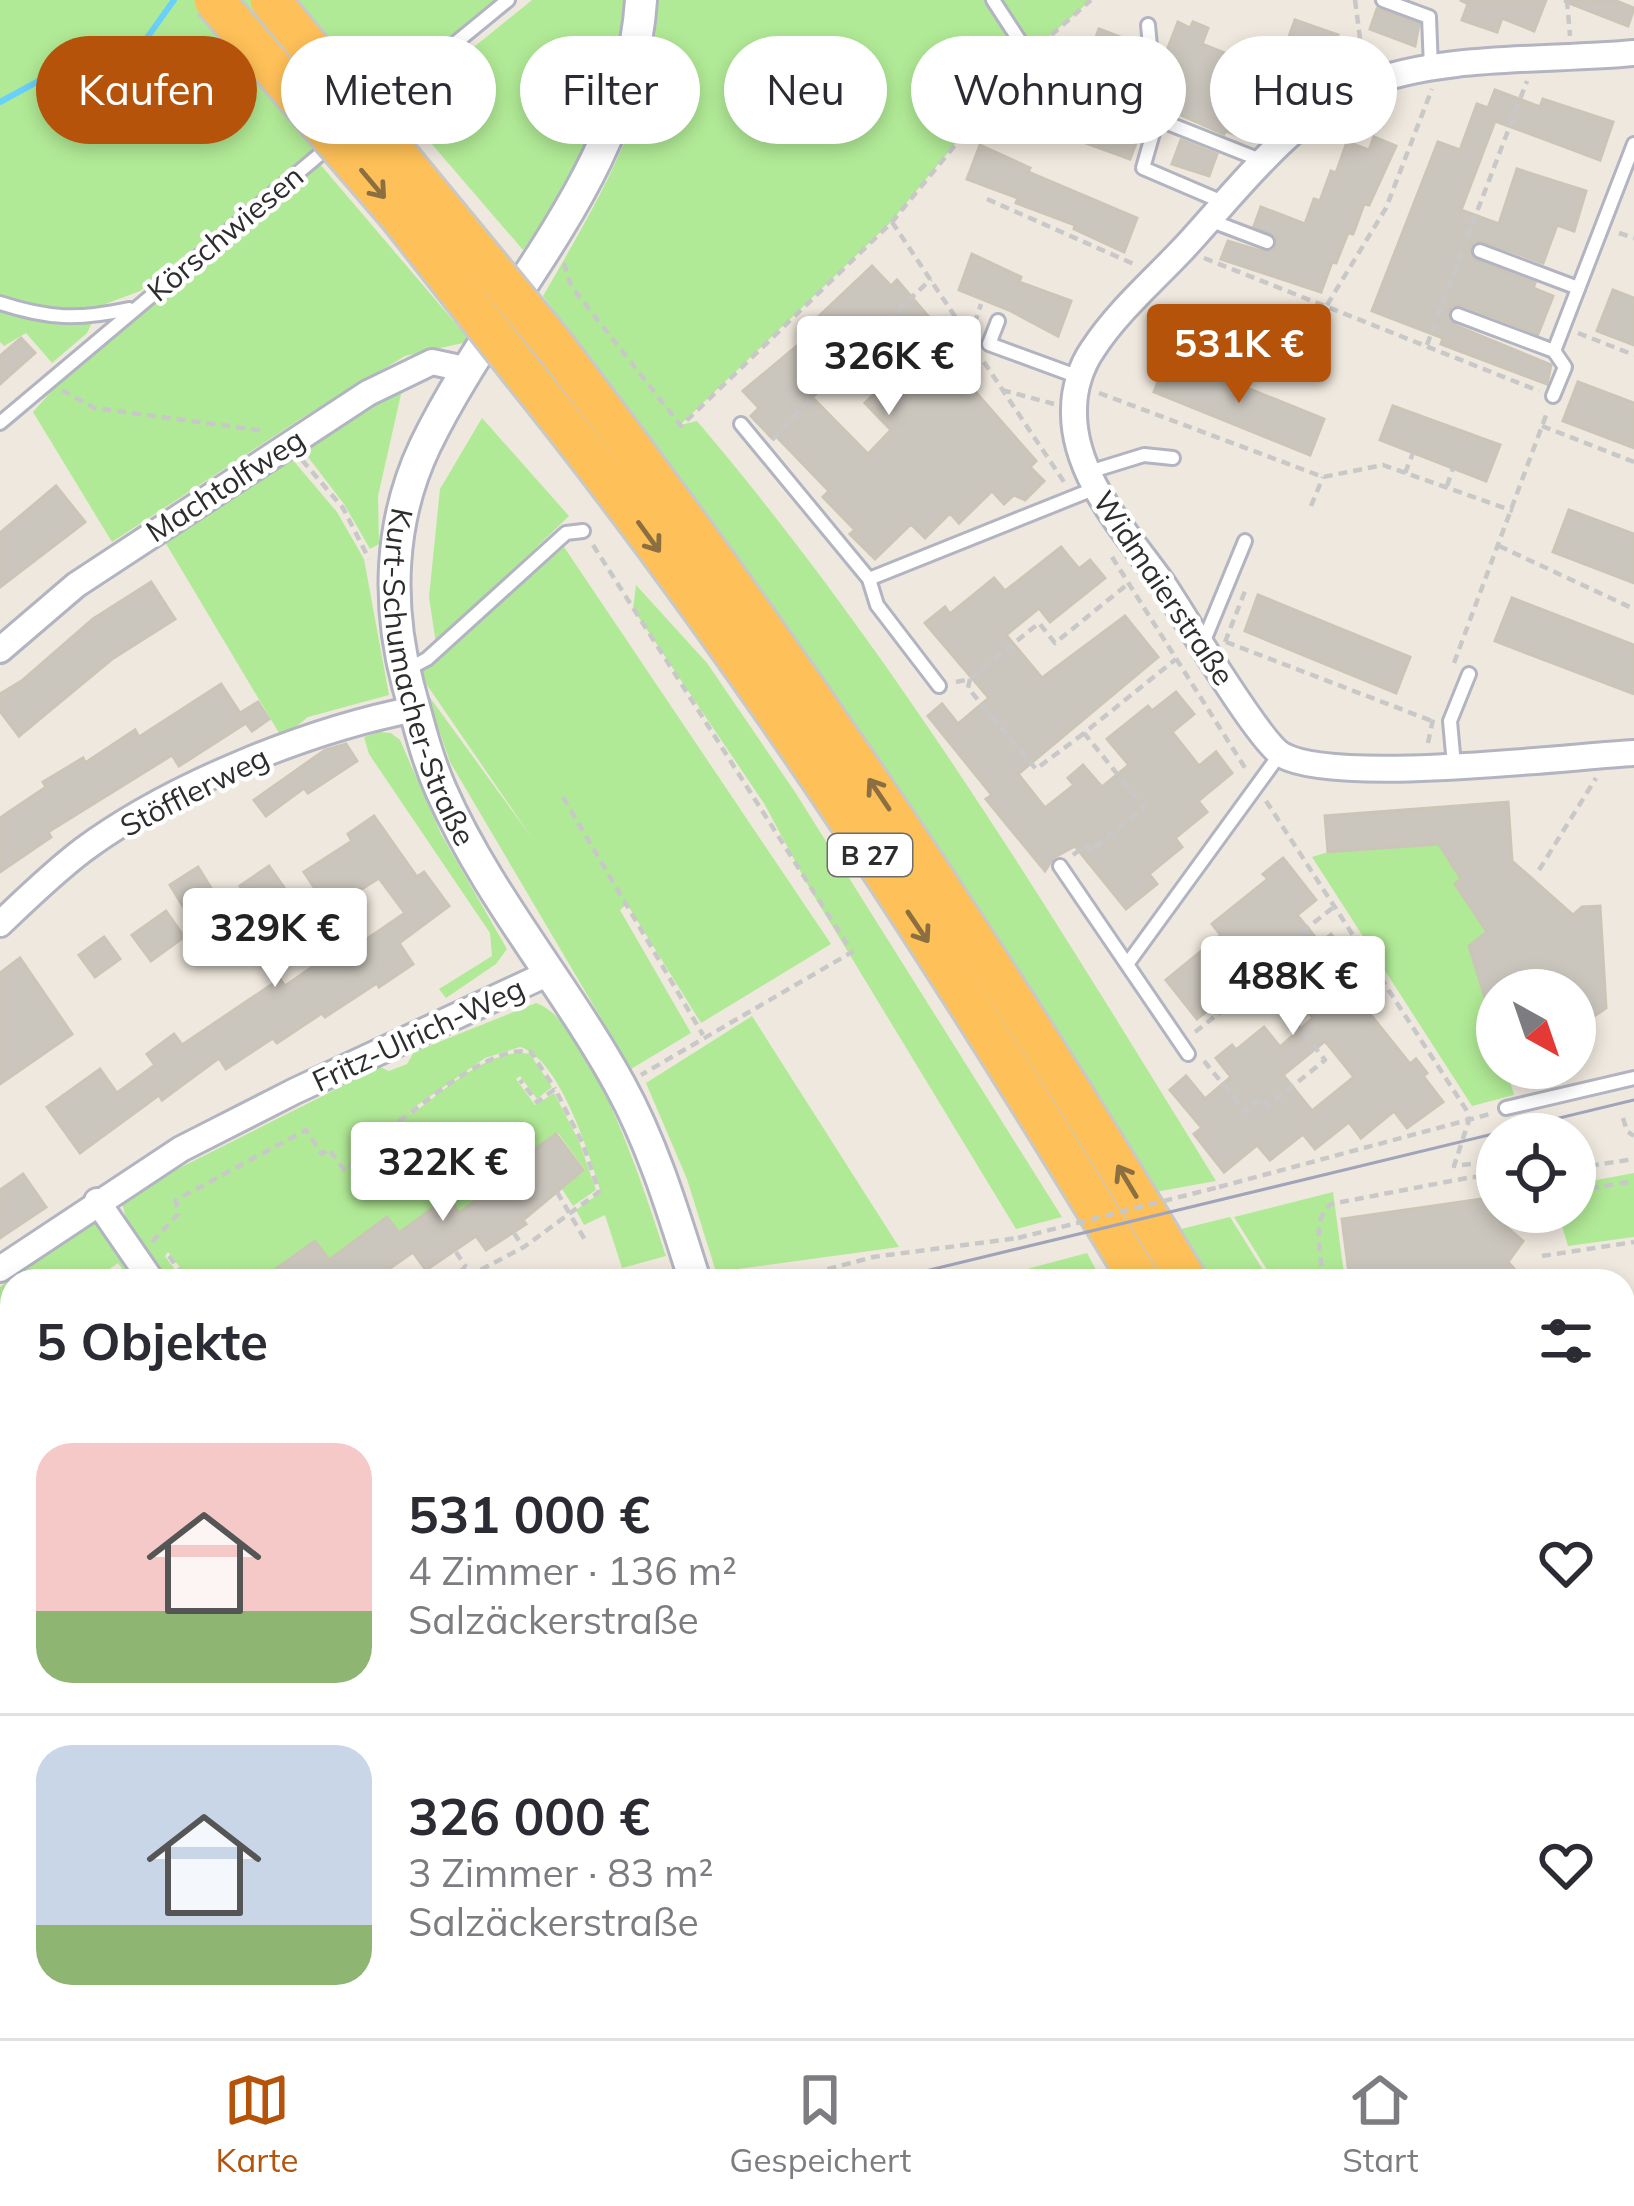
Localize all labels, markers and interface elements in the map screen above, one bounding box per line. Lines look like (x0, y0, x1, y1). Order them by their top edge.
chip: Kaufen (36, 36, 257, 144)
chip: Mieten (281, 36, 496, 144)
chip: Filter (520, 36, 700, 144)
chip: Neu (724, 36, 887, 144)
chip: Wohnung (911, 36, 1186, 144)
chip: Haus (1210, 36, 1397, 144)
street label: Körschwiesen (139, 157, 311, 309)
one-way arrow (358, 168, 386, 199)
pin: 531K € (1141, 304, 1337, 406)
pin: 326K € (791, 316, 987, 418)
text: 531K € (1174, 318, 1304, 367)
text: 326K € (824, 330, 954, 379)
street label: Machtolfweg (139, 420, 311, 550)
street label: Widmaierstraße (1085, 484, 1243, 692)
street label: Kurt-Schumacher-Straße (375, 505, 484, 852)
one-way arrow (636, 520, 662, 553)
street label: Stöfflerweg (114, 737, 274, 845)
one-way arrow (867, 777, 892, 811)
road number: B 27 (828, 834, 912, 876)
pin: 329K € (177, 888, 373, 990)
text: 329K € (210, 902, 340, 951)
one-way arrow (906, 910, 931, 944)
pin: 488K € (1195, 936, 1391, 1038)
text: 488K € (1228, 950, 1358, 999)
street label: Fritz-Ulrich-Weg (306, 968, 530, 1100)
north arrow (1476, 969, 1596, 1089)
map controls (1476, 969, 1596, 1233)
button: locate (1476, 1113, 1596, 1233)
pin: 322K € (345, 1122, 541, 1224)
text: 322K € (378, 1136, 508, 1185)
one-way arrow (1115, 1165, 1139, 1199)
icon: filters (1533, 1308, 1599, 1374)
text: 5 Objekte (36, 1309, 268, 1373)
text: 531 000 € (408, 1482, 650, 1546)
icon: home (132, 1491, 276, 1635)
icon: heart (1533, 1530, 1599, 1596)
text: 4 Zimmer · 136 m² (408, 1546, 737, 1595)
text: Salzäckerstraße (408, 1595, 699, 1644)
text: 326 000 € (408, 1784, 650, 1848)
icon: home (132, 1793, 276, 1937)
icon: heart (1533, 1832, 1599, 1898)
text: 3 Zimmer · 83 m² (408, 1848, 713, 1897)
text: Salzäckerstraße (408, 1897, 699, 1946)
tab: Karte (215, 2067, 298, 2180)
tab: Gespeichert (729, 2067, 911, 2180)
tab: Start (1342, 2067, 1419, 2180)

